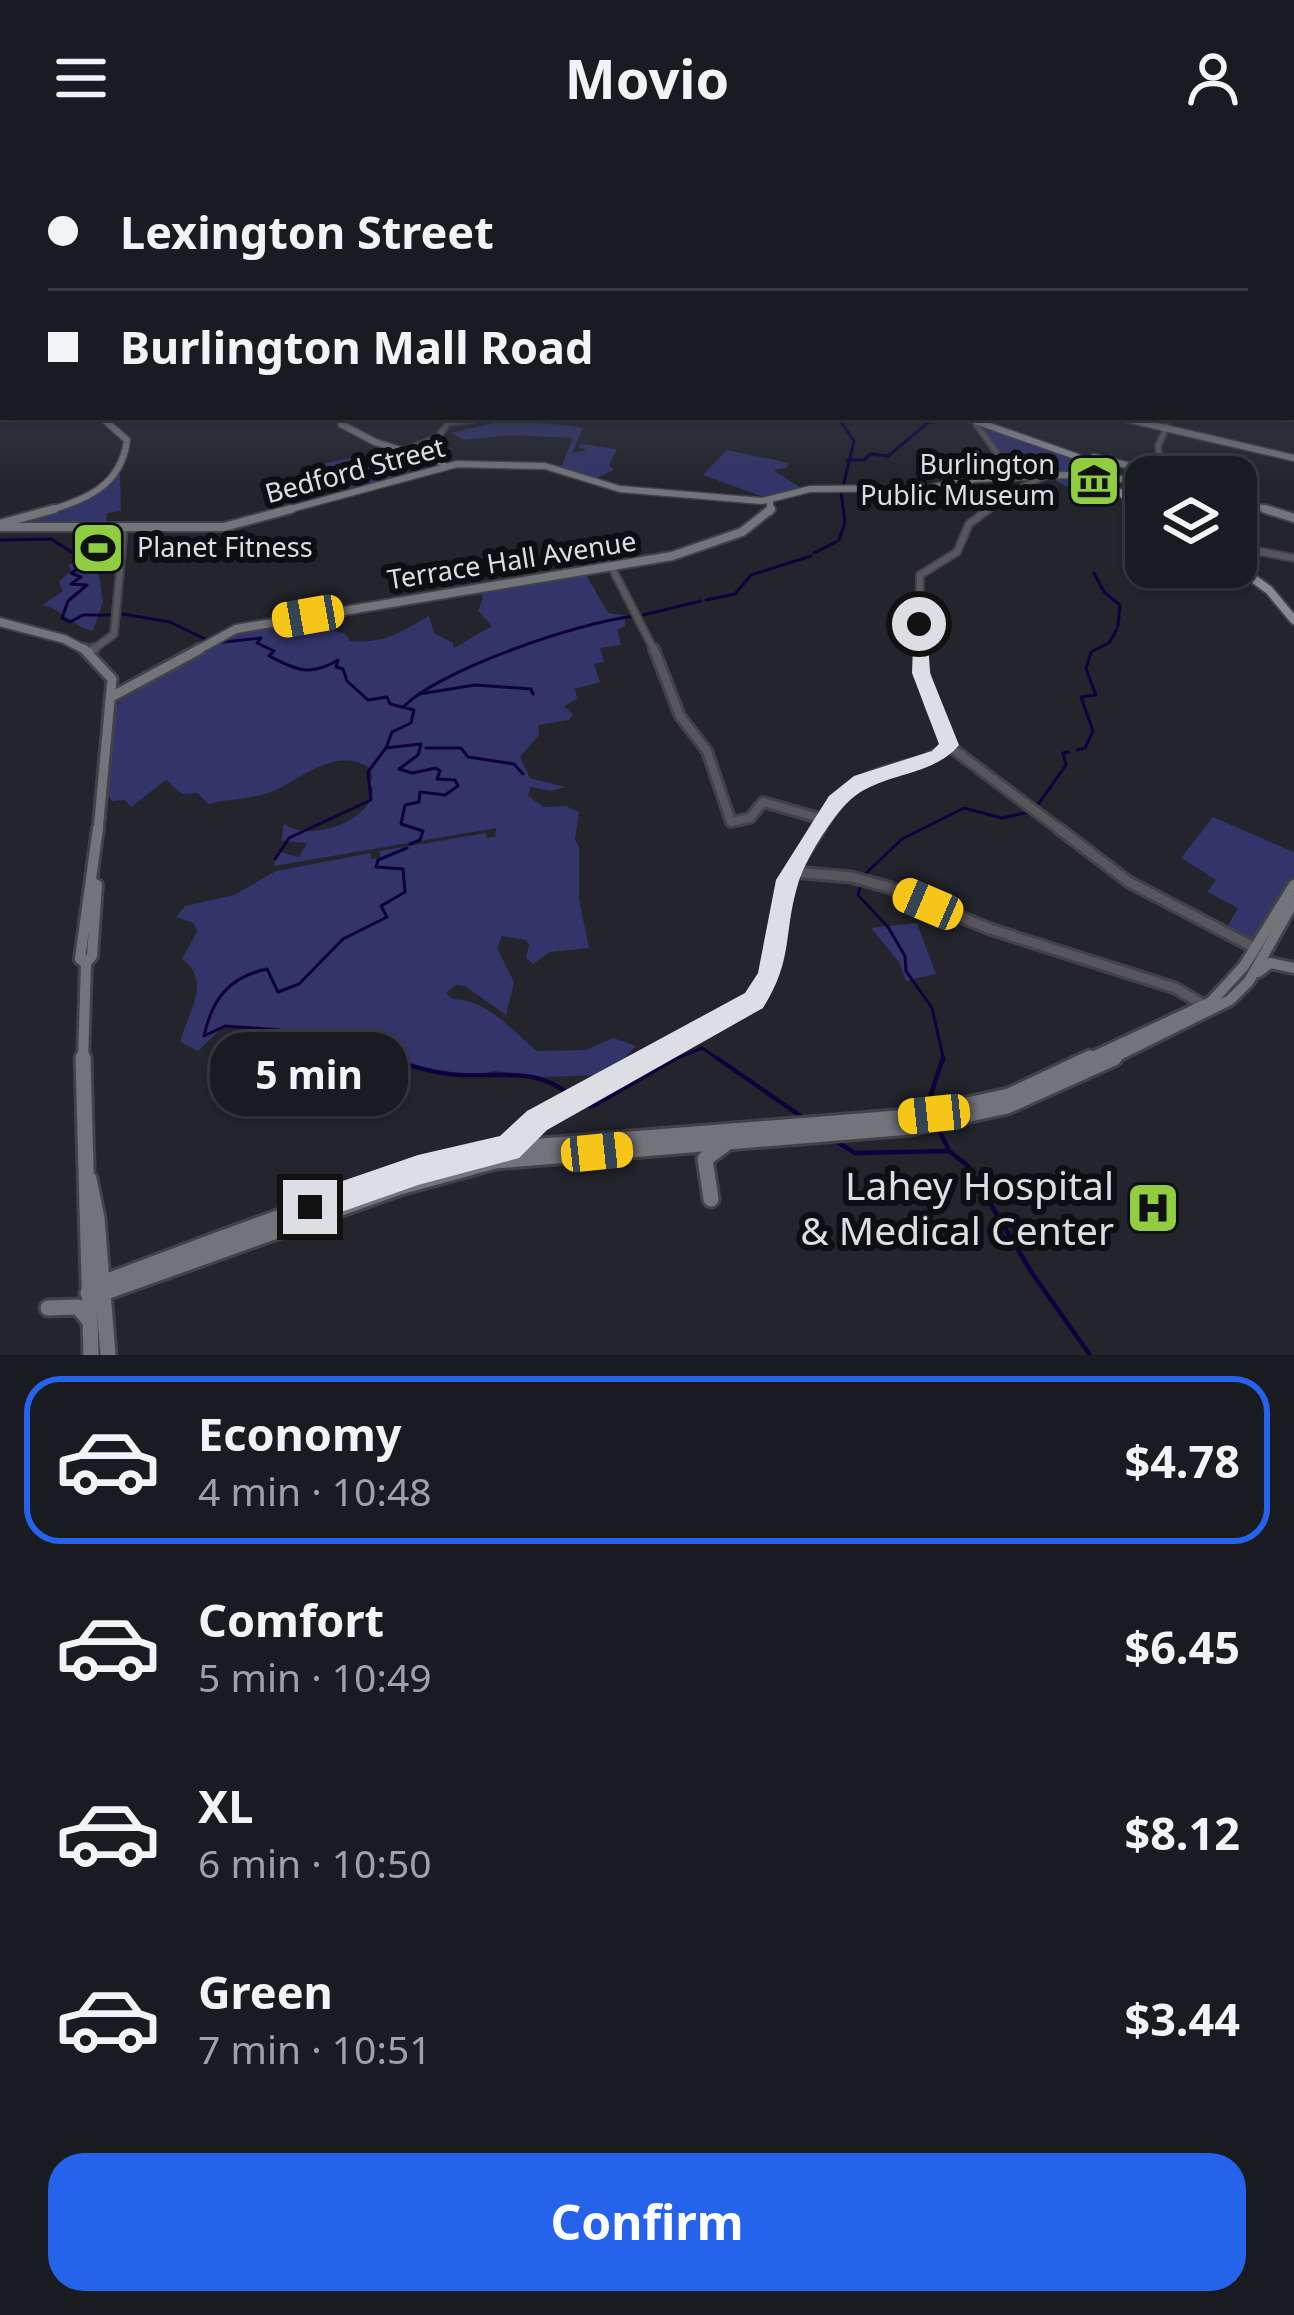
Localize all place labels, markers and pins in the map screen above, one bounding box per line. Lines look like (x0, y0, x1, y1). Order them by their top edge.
place label: Burlington Public Museum (860, 445, 1055, 513)
museum icon: Burlington Public Museum (1066, 453, 1122, 509)
sports icon: Planet Fitness (70, 520, 126, 576)
place label: Planet Fitness (137, 528, 313, 565)
place label: Lahey Hospital & Medical Center (800, 1158, 1114, 1256)
hospital icon: Lahey Hospital & Medical Center (1125, 1180, 1181, 1236)

